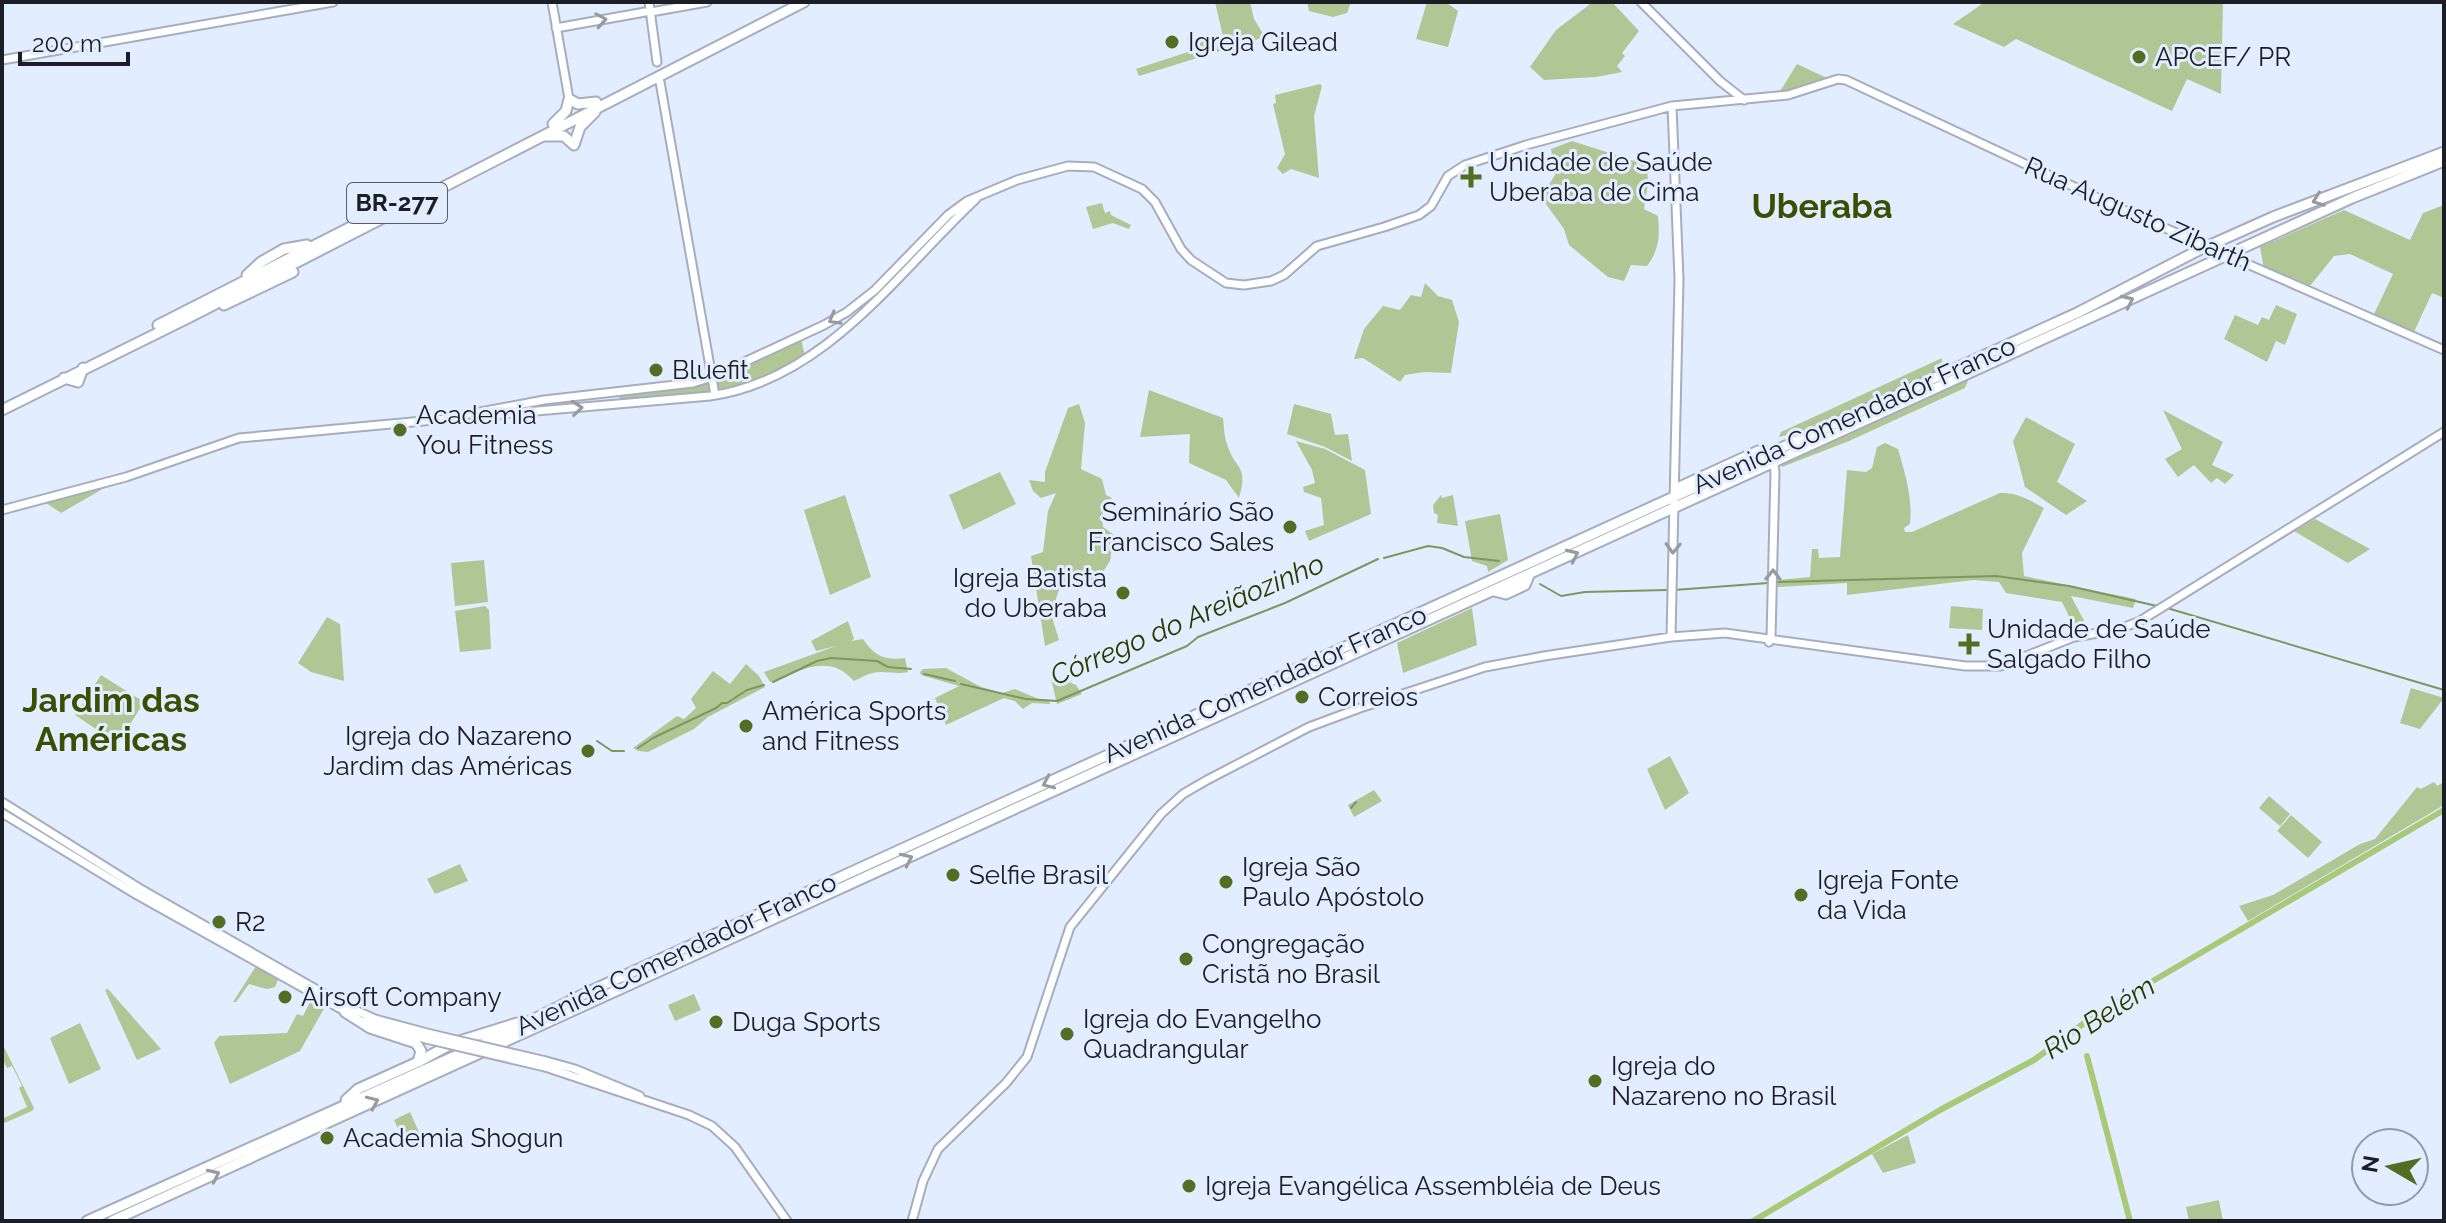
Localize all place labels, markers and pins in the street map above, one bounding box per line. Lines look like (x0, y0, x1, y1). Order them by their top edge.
place label: Igreja Gilead (1188, 27, 1338, 57)
marker: Igreja Gilead (1163, 33, 1181, 51)
place label: APCEF/ PR (2155, 42, 2291, 72)
marker: APCEF/ PR (2130, 48, 2148, 66)
place label: Unidade de Saúde Uberaba de Cima (1489, 147, 1713, 207)
marker: Unidade de Saúde Uberaba de Cima (1460, 166, 1482, 188)
place label: Bluefit (672, 355, 749, 385)
marker: Bluefit (647, 361, 665, 379)
place label: Academia You Fitness (416, 400, 553, 460)
marker: Academia You Fitness (391, 421, 409, 439)
place label: Seminário São Francisco Sales (1088, 497, 1274, 557)
marker: Seminário São Francisco Sales (1281, 518, 1299, 536)
place label: Igreja Batista do Uberaba (953, 563, 1107, 623)
marker: Igreja Batista do Uberaba (1114, 584, 1132, 602)
place label: Unidade de Saúde Salgado Filho (1987, 614, 2211, 674)
marker: Unidade de Saúde Salgado Filho (1958, 633, 1980, 655)
place label: Correios (1318, 682, 1418, 712)
marker: Correios (1293, 688, 1311, 706)
place label: América Sports and Fitness (762, 696, 946, 756)
marker: América Sports and Fitness (737, 717, 755, 735)
place label: Igreja do Nazareno Jardim das Américas (323, 721, 572, 781)
marker: Igreja do Nazareno Jardim das Américas (579, 742, 597, 760)
place label: Igreja São Paulo Apóstolo (1242, 852, 1424, 912)
place label: Selfie Brasil (969, 860, 1109, 890)
place label: Igreja Fonte da Vida (1817, 865, 1959, 925)
marker: Selfie Brasil (944, 866, 962, 884)
marker: Igreja São Paulo Apóstolo (1217, 873, 1235, 891)
marker: Igreja Fonte da Vida (1792, 886, 1810, 904)
place label: R2 (235, 907, 266, 937)
marker: R2 (210, 913, 228, 931)
place label: Congregação Cristã no Brasil (1202, 929, 1381, 989)
marker: Congregação Cristã no Brasil (1177, 950, 1195, 968)
place label: Airsoft Company (301, 982, 501, 1012)
marker: Airsoft Company (276, 988, 294, 1006)
place label: Igreja do Evangelho Quadrangular (1083, 1004, 1321, 1064)
place label: Duga Sports (732, 1007, 881, 1037)
marker: Duga Sports (707, 1013, 725, 1031)
marker: Igreja do Evangelho Quadrangular (1058, 1025, 1076, 1043)
place label: Igreja do Nazareno no Brasil (1611, 1051, 1837, 1111)
marker: Igreja do Nazareno no Brasil (1586, 1072, 1604, 1090)
place label: Academia Shogun (343, 1123, 564, 1153)
marker: Academia Shogun (318, 1129, 336, 1147)
place label: Igreja Evangélica Assembléia de Deus (1205, 1171, 1661, 1201)
marker: Igreja Evangélica Assembléia de Deus (1180, 1177, 1198, 1195)

